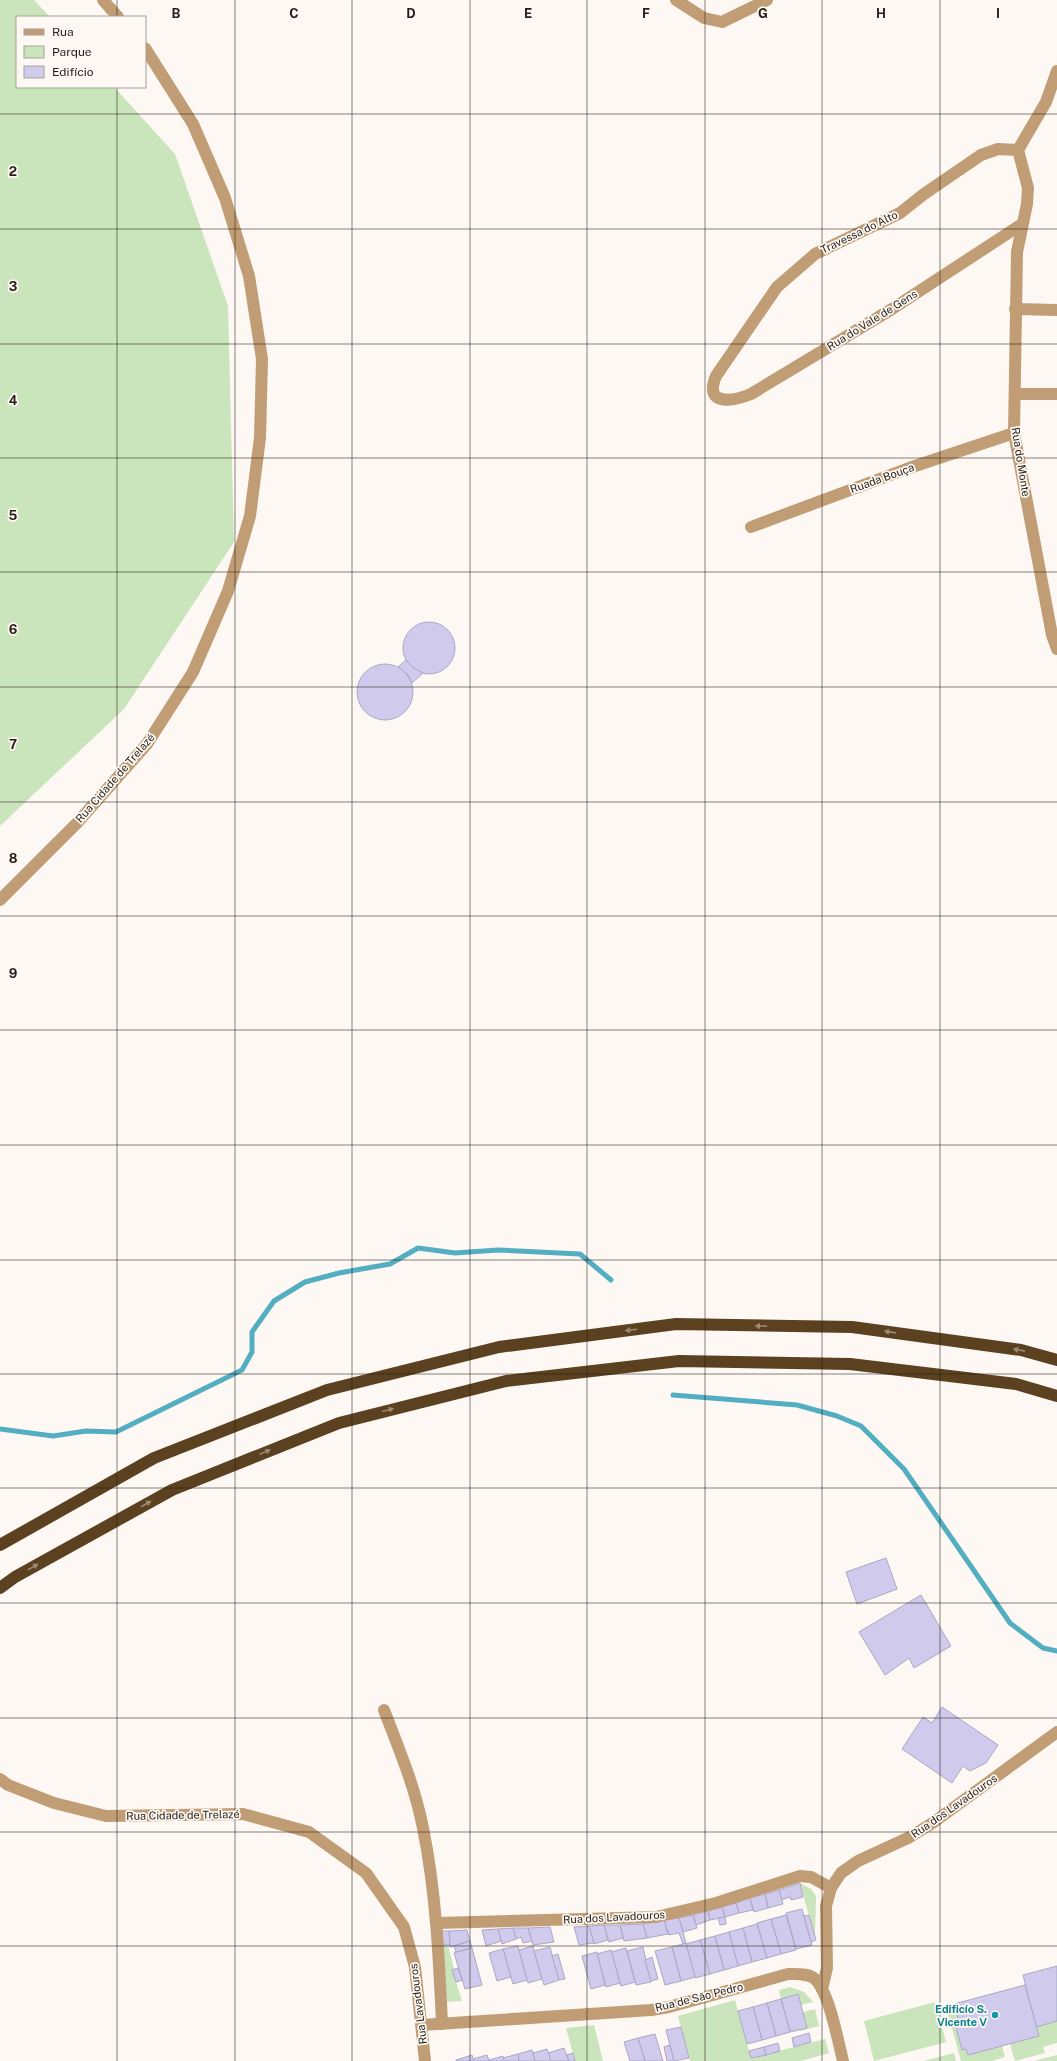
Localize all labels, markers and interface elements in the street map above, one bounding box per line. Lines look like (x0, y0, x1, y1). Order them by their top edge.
text: B (172, 6, 181, 21)
text: C (289, 6, 299, 21)
text: D (406, 6, 416, 21)
text: E (524, 6, 532, 21)
text: F (642, 6, 650, 21)
text: G (758, 6, 768, 21)
text: H (876, 6, 886, 21)
text: I (996, 6, 1000, 21)
legend (16, 16, 146, 88)
text: Rua (52, 25, 74, 39)
text: Parque (52, 45, 92, 59)
text: Edifício (52, 65, 94, 79)
text: 2 (9, 164, 17, 179)
street label: Travessa do Alto (819, 208, 899, 256)
text: 3 (9, 279, 18, 294)
street label: Rua do Vale de Gens (825, 287, 920, 353)
text: 4 (9, 393, 18, 408)
street label: Rua do Monte (1010, 426, 1032, 498)
street label: Ruada Bouça (848, 461, 916, 496)
text: 5 (9, 508, 18, 523)
text: 6 (9, 622, 18, 637)
street label: Rua Cidade de Trelazé (73, 731, 157, 825)
text: 7 (9, 737, 17, 752)
text: 8 (9, 851, 18, 866)
text: 9 (9, 966, 17, 981)
one-way arrow (754, 1323, 767, 1329)
one-way arrow (625, 1327, 637, 1333)
one-way arrow (884, 1329, 897, 1335)
one-way arrow (1013, 1347, 1025, 1353)
one-way arrow (382, 1407, 394, 1413)
one-way arrow (260, 1449, 272, 1455)
one-way arrow (141, 1500, 152, 1507)
one-way arrow (27, 1564, 39, 1571)
street label: Rua dos Lavadouros (909, 1772, 1000, 1840)
street label: Rua Cidade de Trelazé (126, 1808, 240, 1822)
street label: Rua dos Lavadouros (563, 1908, 666, 1926)
street label: Rua Lavadouros (407, 1963, 429, 2045)
street label: Rua de São Pedro (654, 1980, 744, 2014)
place label: Edificío S. Vicente V (935, 2003, 987, 2028)
marker: Edificío S. Vicente V (990, 2010, 1000, 2020)

